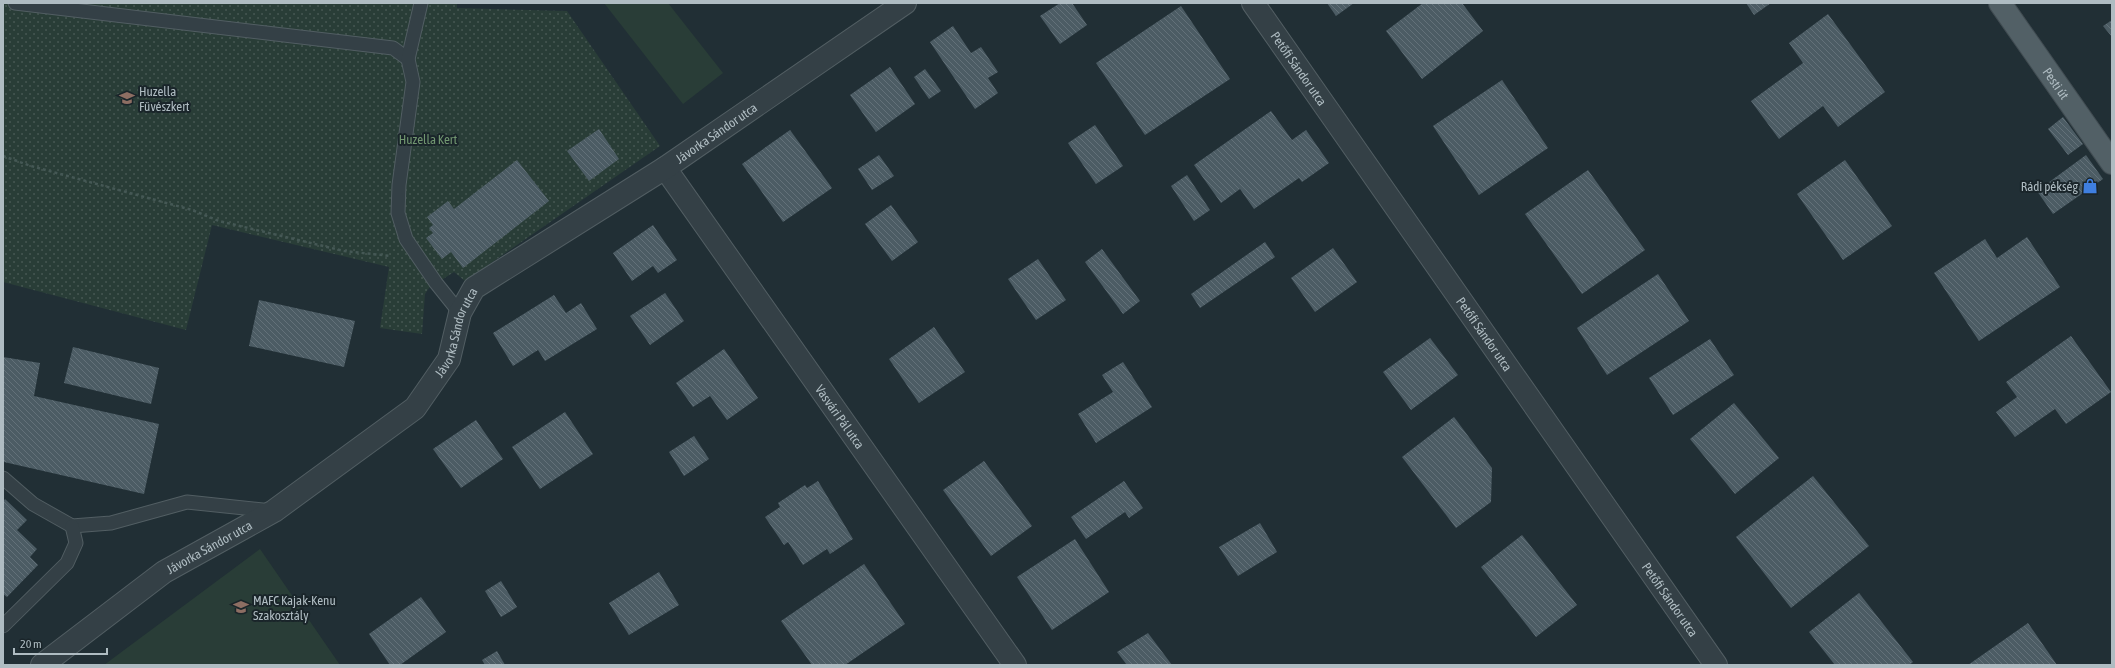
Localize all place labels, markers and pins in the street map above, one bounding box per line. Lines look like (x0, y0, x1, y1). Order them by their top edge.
place label: Huzella Füvészkert (139, 84, 190, 114)
school or university icon: Huzella Füvészkert (118, 89, 136, 107)
shop icon: Rádi pékség (2081, 177, 2099, 195)
place label: Rádi pékség (2021, 179, 2078, 194)
place label: MAFC Kajak-Kenu Szakosztály (253, 593, 336, 623)
school or university icon: MAFC Kajak-Kenu Szakosztály (232, 598, 250, 616)

